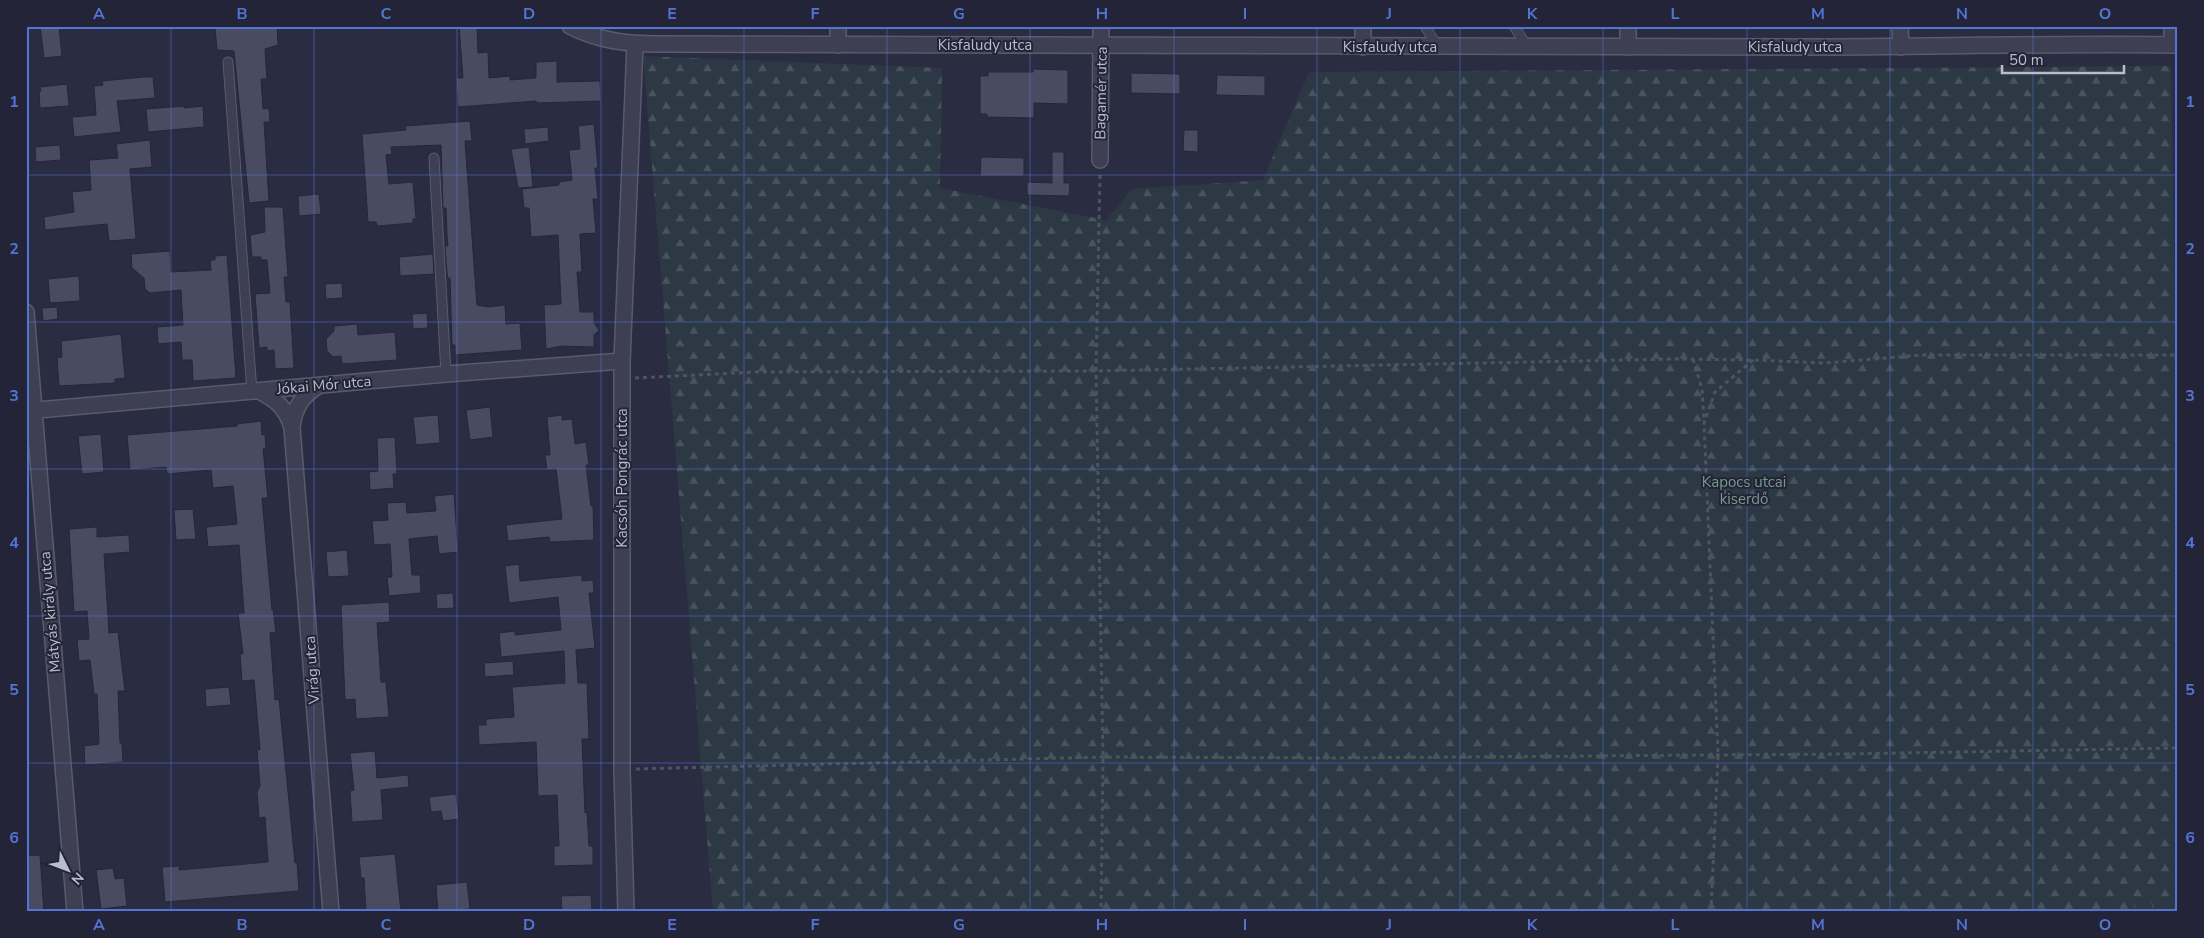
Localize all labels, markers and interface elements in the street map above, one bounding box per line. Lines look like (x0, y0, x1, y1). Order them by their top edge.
text: A (93, 3, 105, 25)
text: B (236, 3, 248, 25)
text: C (381, 3, 392, 25)
text: D (523, 3, 535, 25)
text: E (667, 3, 677, 25)
text: F (811, 3, 820, 25)
text: G (953, 3, 965, 25)
text: H (1096, 3, 1108, 25)
text: I (1243, 3, 1247, 25)
text: J (1385, 3, 1392, 25)
text: K (1527, 3, 1539, 25)
text: L (1671, 3, 1680, 25)
text: M (1811, 3, 1825, 25)
text: N (1956, 3, 1968, 25)
text: O (2099, 3, 2111, 25)
street label: Kisfaludy utca (938, 35, 1032, 55)
street label: Kisfaludy utca (1343, 37, 1437, 57)
street label: Kisfaludy utca (1748, 37, 1842, 57)
scale bar (2002, 42, 2124, 74)
street label: Bagamér utca (1090, 46, 1112, 140)
text: 50 m (2009, 50, 2044, 70)
text: 1 (9, 91, 19, 113)
text: 1 (2185, 91, 2195, 113)
text: 2 (9, 238, 19, 260)
text: 2 (2185, 238, 2195, 260)
street label: Jókai Mór utca (275, 371, 372, 399)
text: 3 (9, 385, 19, 407)
text: 3 (2185, 385, 2195, 407)
street label: Kacsóh Pongrác utca (612, 408, 632, 548)
park label: Kapocs utcai kiserdő (1702, 472, 1786, 509)
text: 4 (9, 532, 19, 554)
text: 4 (2185, 532, 2195, 554)
street label: Mátyás király utca (35, 551, 65, 673)
street label: Virág utca (300, 635, 324, 706)
text: 5 (9, 679, 19, 701)
text: 5 (2185, 679, 2195, 701)
text: 6 (9, 827, 19, 849)
text: 6 (2185, 827, 2195, 849)
north arrow (42, 846, 92, 896)
text: N (67, 868, 88, 889)
text: A (93, 914, 105, 936)
text: B (236, 914, 248, 936)
text: C (381, 914, 392, 936)
text: D (523, 914, 535, 936)
text: E (667, 914, 677, 936)
text: F (811, 914, 820, 936)
text: G (953, 914, 965, 936)
text: H (1096, 914, 1108, 936)
text: I (1243, 914, 1247, 936)
text: J (1385, 914, 1392, 936)
text: K (1527, 914, 1539, 936)
text: L (1671, 914, 1680, 936)
text: M (1811, 914, 1825, 936)
text: N (1956, 914, 1968, 936)
text: O (2099, 914, 2111, 936)

